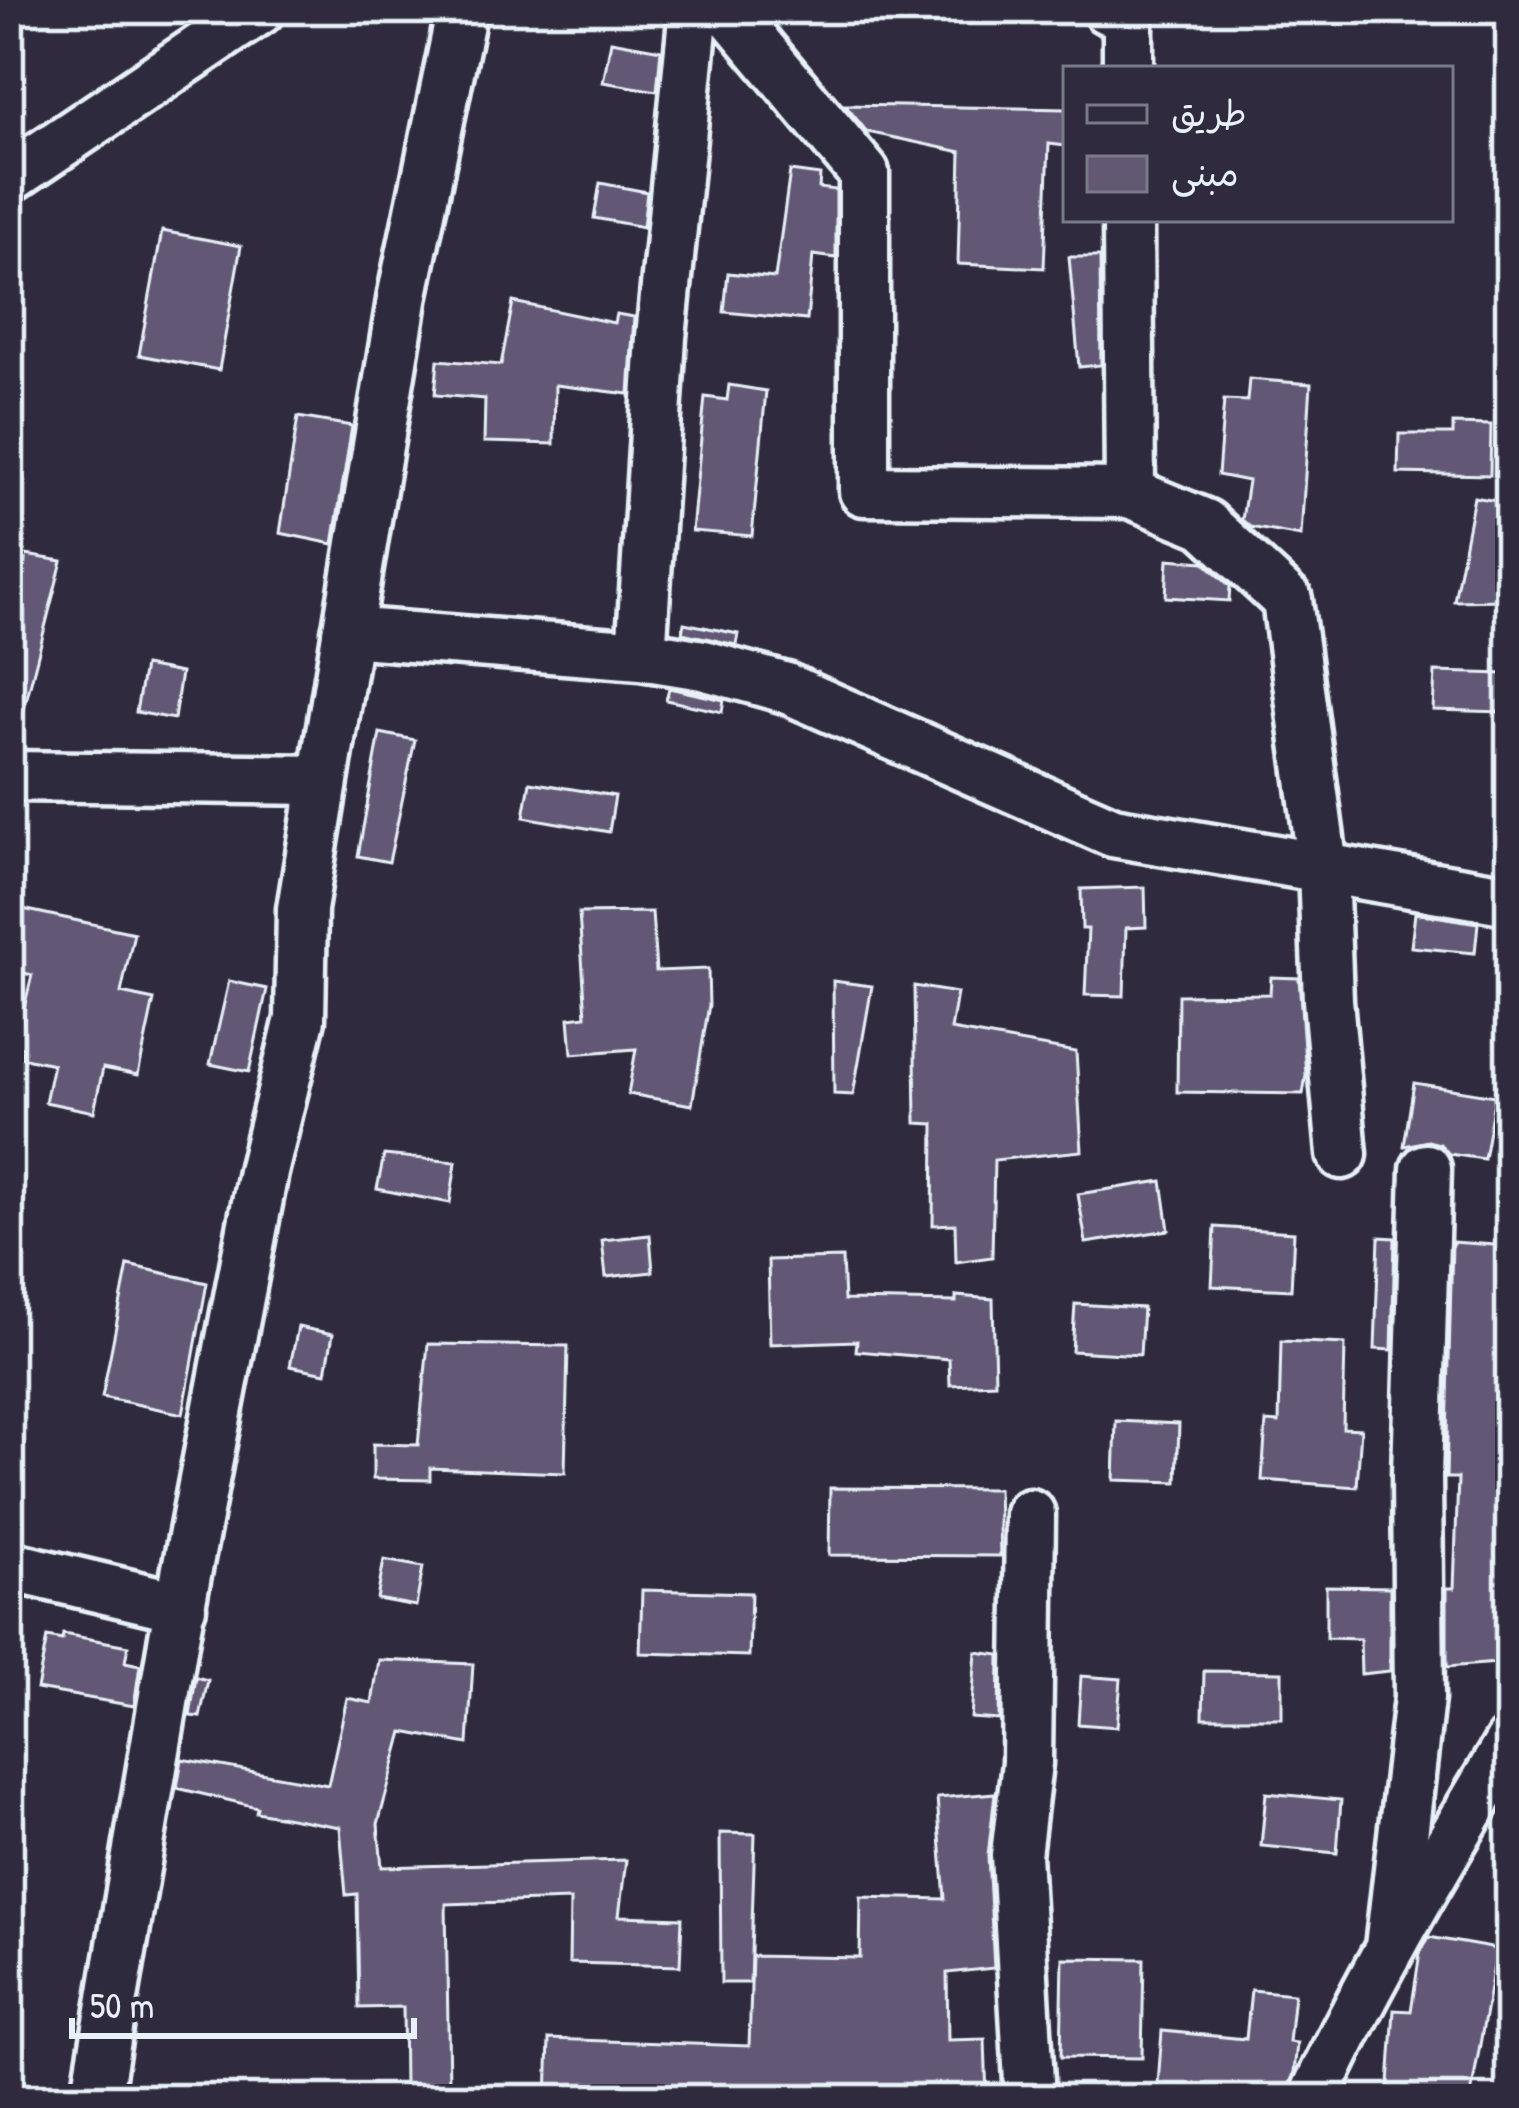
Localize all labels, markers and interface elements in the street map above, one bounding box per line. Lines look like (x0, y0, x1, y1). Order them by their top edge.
legend (1063, 66, 1453, 222)
text: طريق (1171, 88, 1247, 137)
text: مبنى (1171, 148, 1239, 197)
scale bar (72, 1964, 414, 2038)
text: 50 m (90, 1980, 154, 2029)

